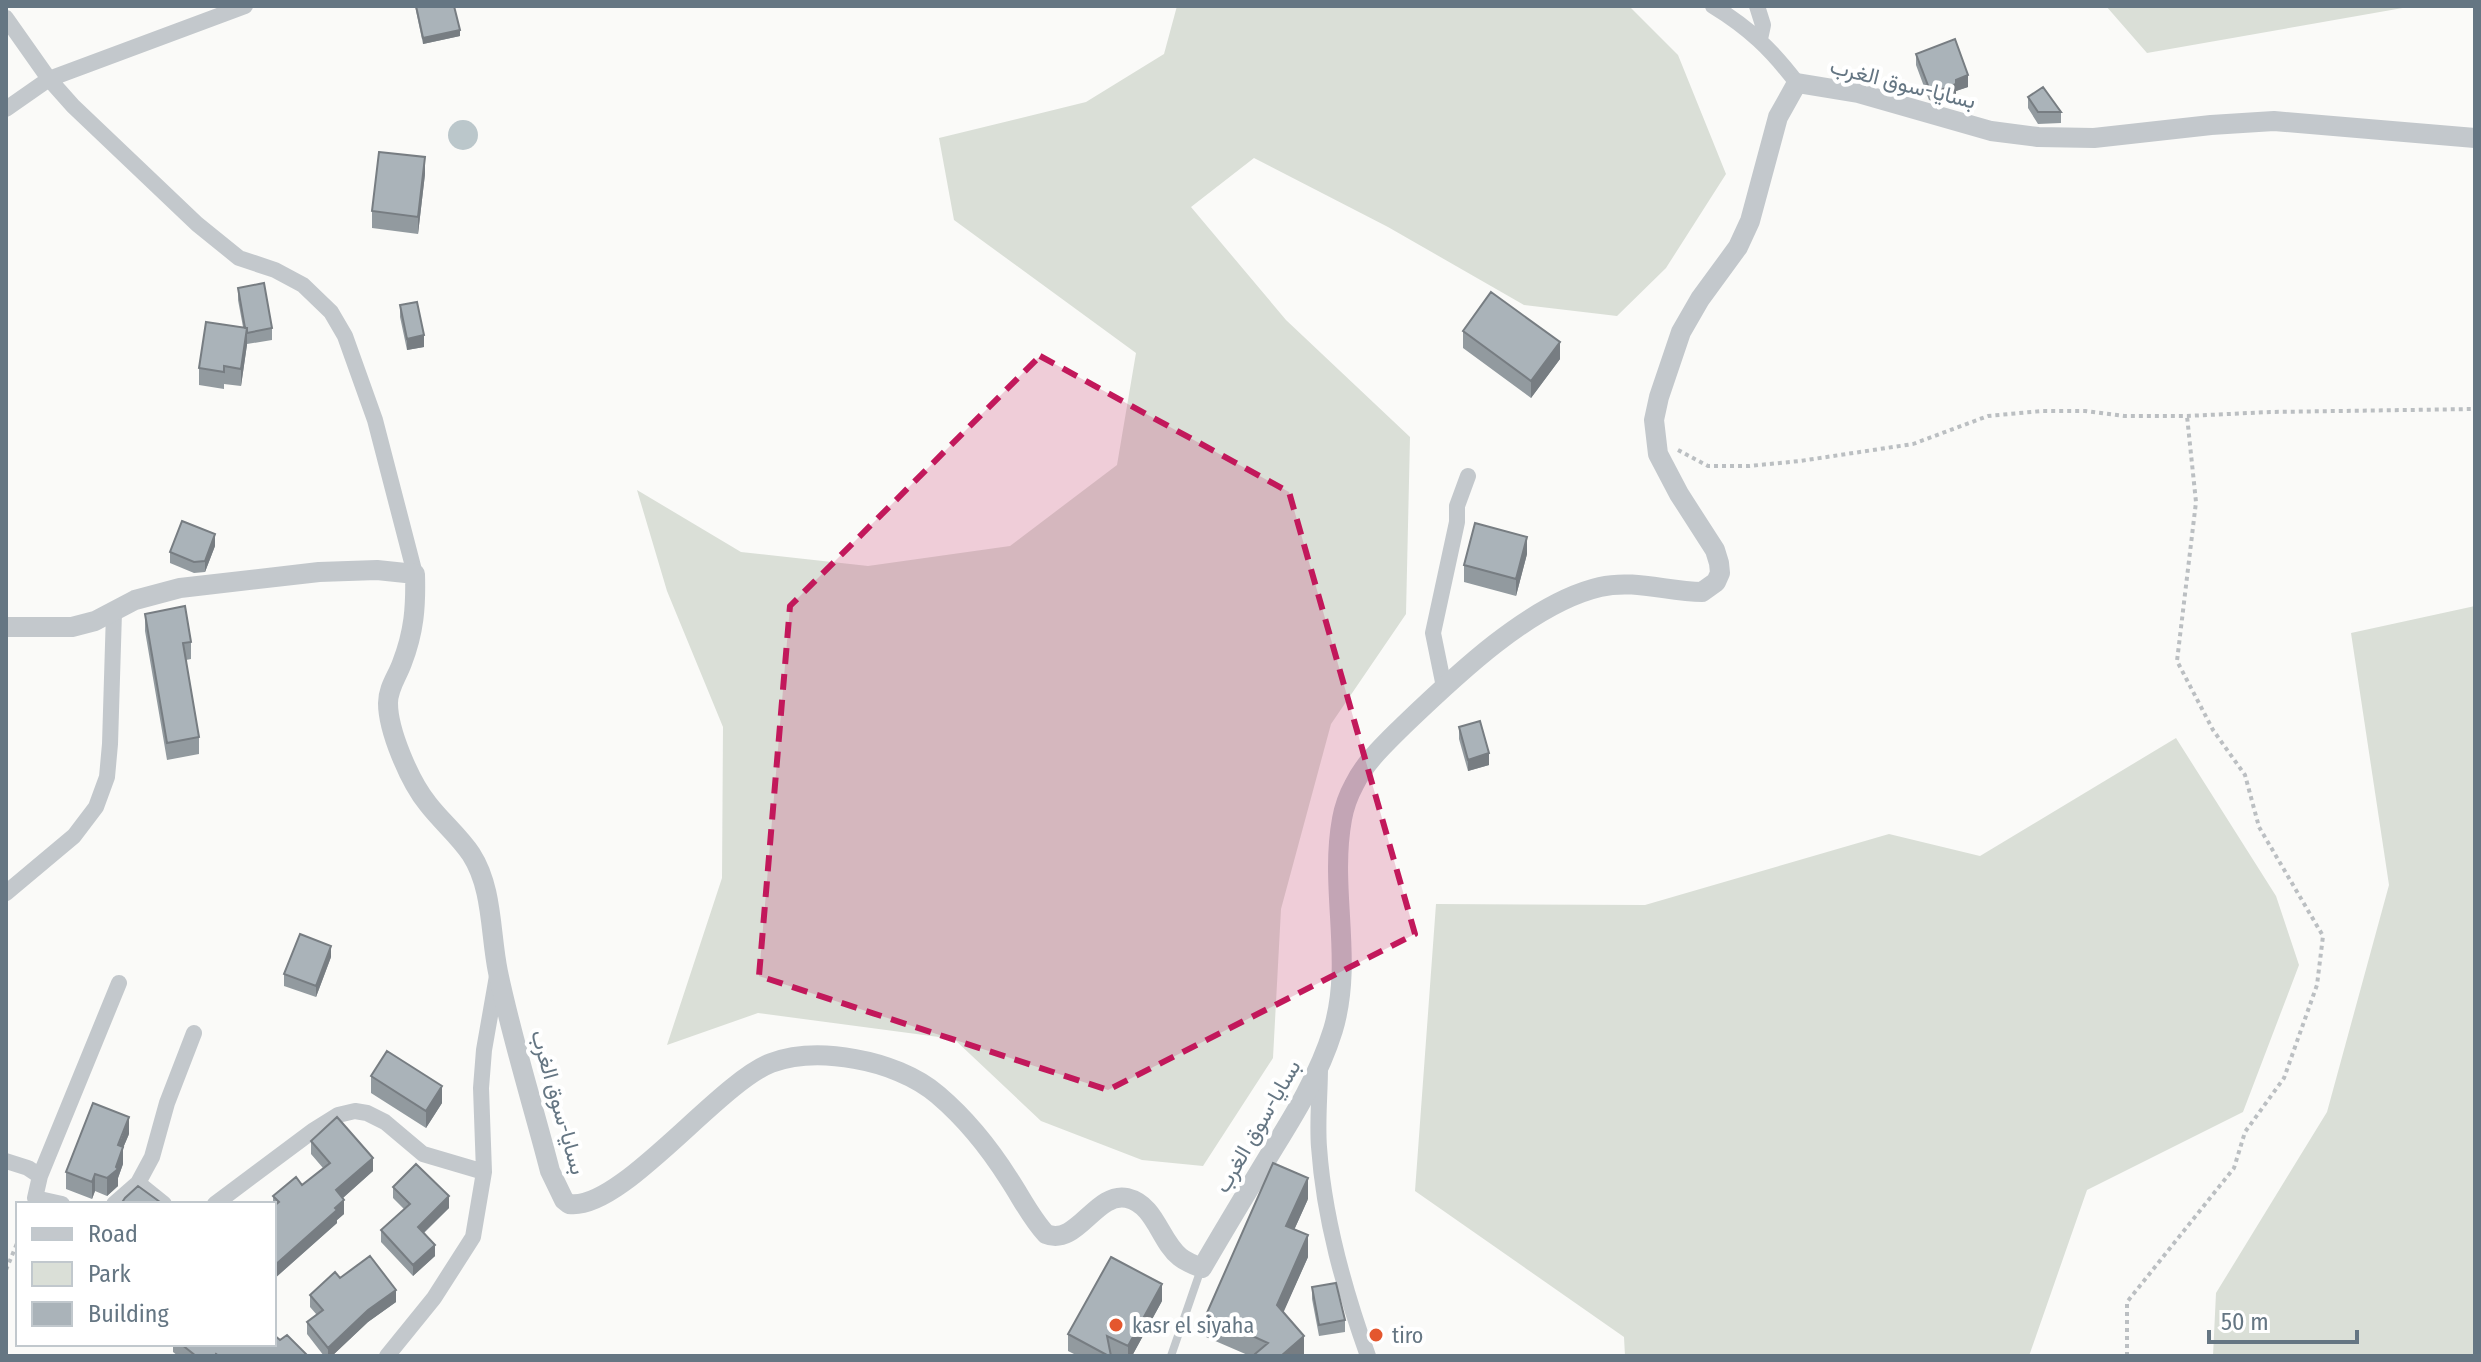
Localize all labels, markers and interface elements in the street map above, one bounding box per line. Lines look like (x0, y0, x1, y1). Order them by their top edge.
street label: بسايا-سوق الغرب (1827, 52, 1979, 115)
street label: بسايا-سوق الغرب (525, 1027, 592, 1178)
street label: بسايا-سوق الغرب (1208, 1055, 1306, 1198)
legend (16, 1202, 276, 1346)
text: Road (88, 1220, 138, 1248)
text: Park (88, 1260, 131, 1288)
scale bar (2209, 1294, 2357, 1344)
text: Building (88, 1300, 170, 1328)
text: 50 m (2221, 1308, 2269, 1336)
place label: kasr el siyaha (1132, 1312, 1254, 1339)
marker: kasr el siyaha (1107, 1316, 1125, 1334)
place label: tiro (1392, 1322, 1423, 1349)
marker: tiro (1367, 1326, 1385, 1344)

